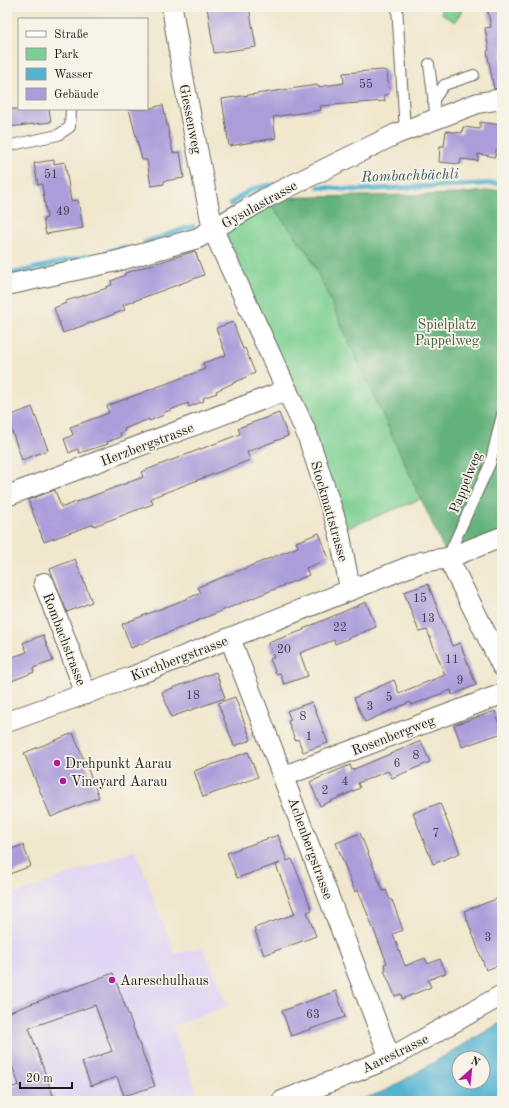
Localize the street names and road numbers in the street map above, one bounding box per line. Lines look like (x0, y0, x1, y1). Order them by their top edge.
street label: Giessenweg (176, 83, 204, 156)
street label: Gysulastrasse (219, 178, 300, 231)
street label: Herzbergstrasse (99, 421, 196, 469)
street label: Pappelweg (447, 449, 485, 515)
street label: Stockmattstrasse (308, 459, 350, 563)
street label: Rombachstrasse (40, 591, 88, 688)
street label: Kirchbergstrasse (129, 634, 230, 684)
street label: Rosenbergweg (350, 713, 437, 758)
street label: Achenbergstrasse (285, 795, 335, 901)
street label: Aarestrasse (360, 1032, 431, 1076)

